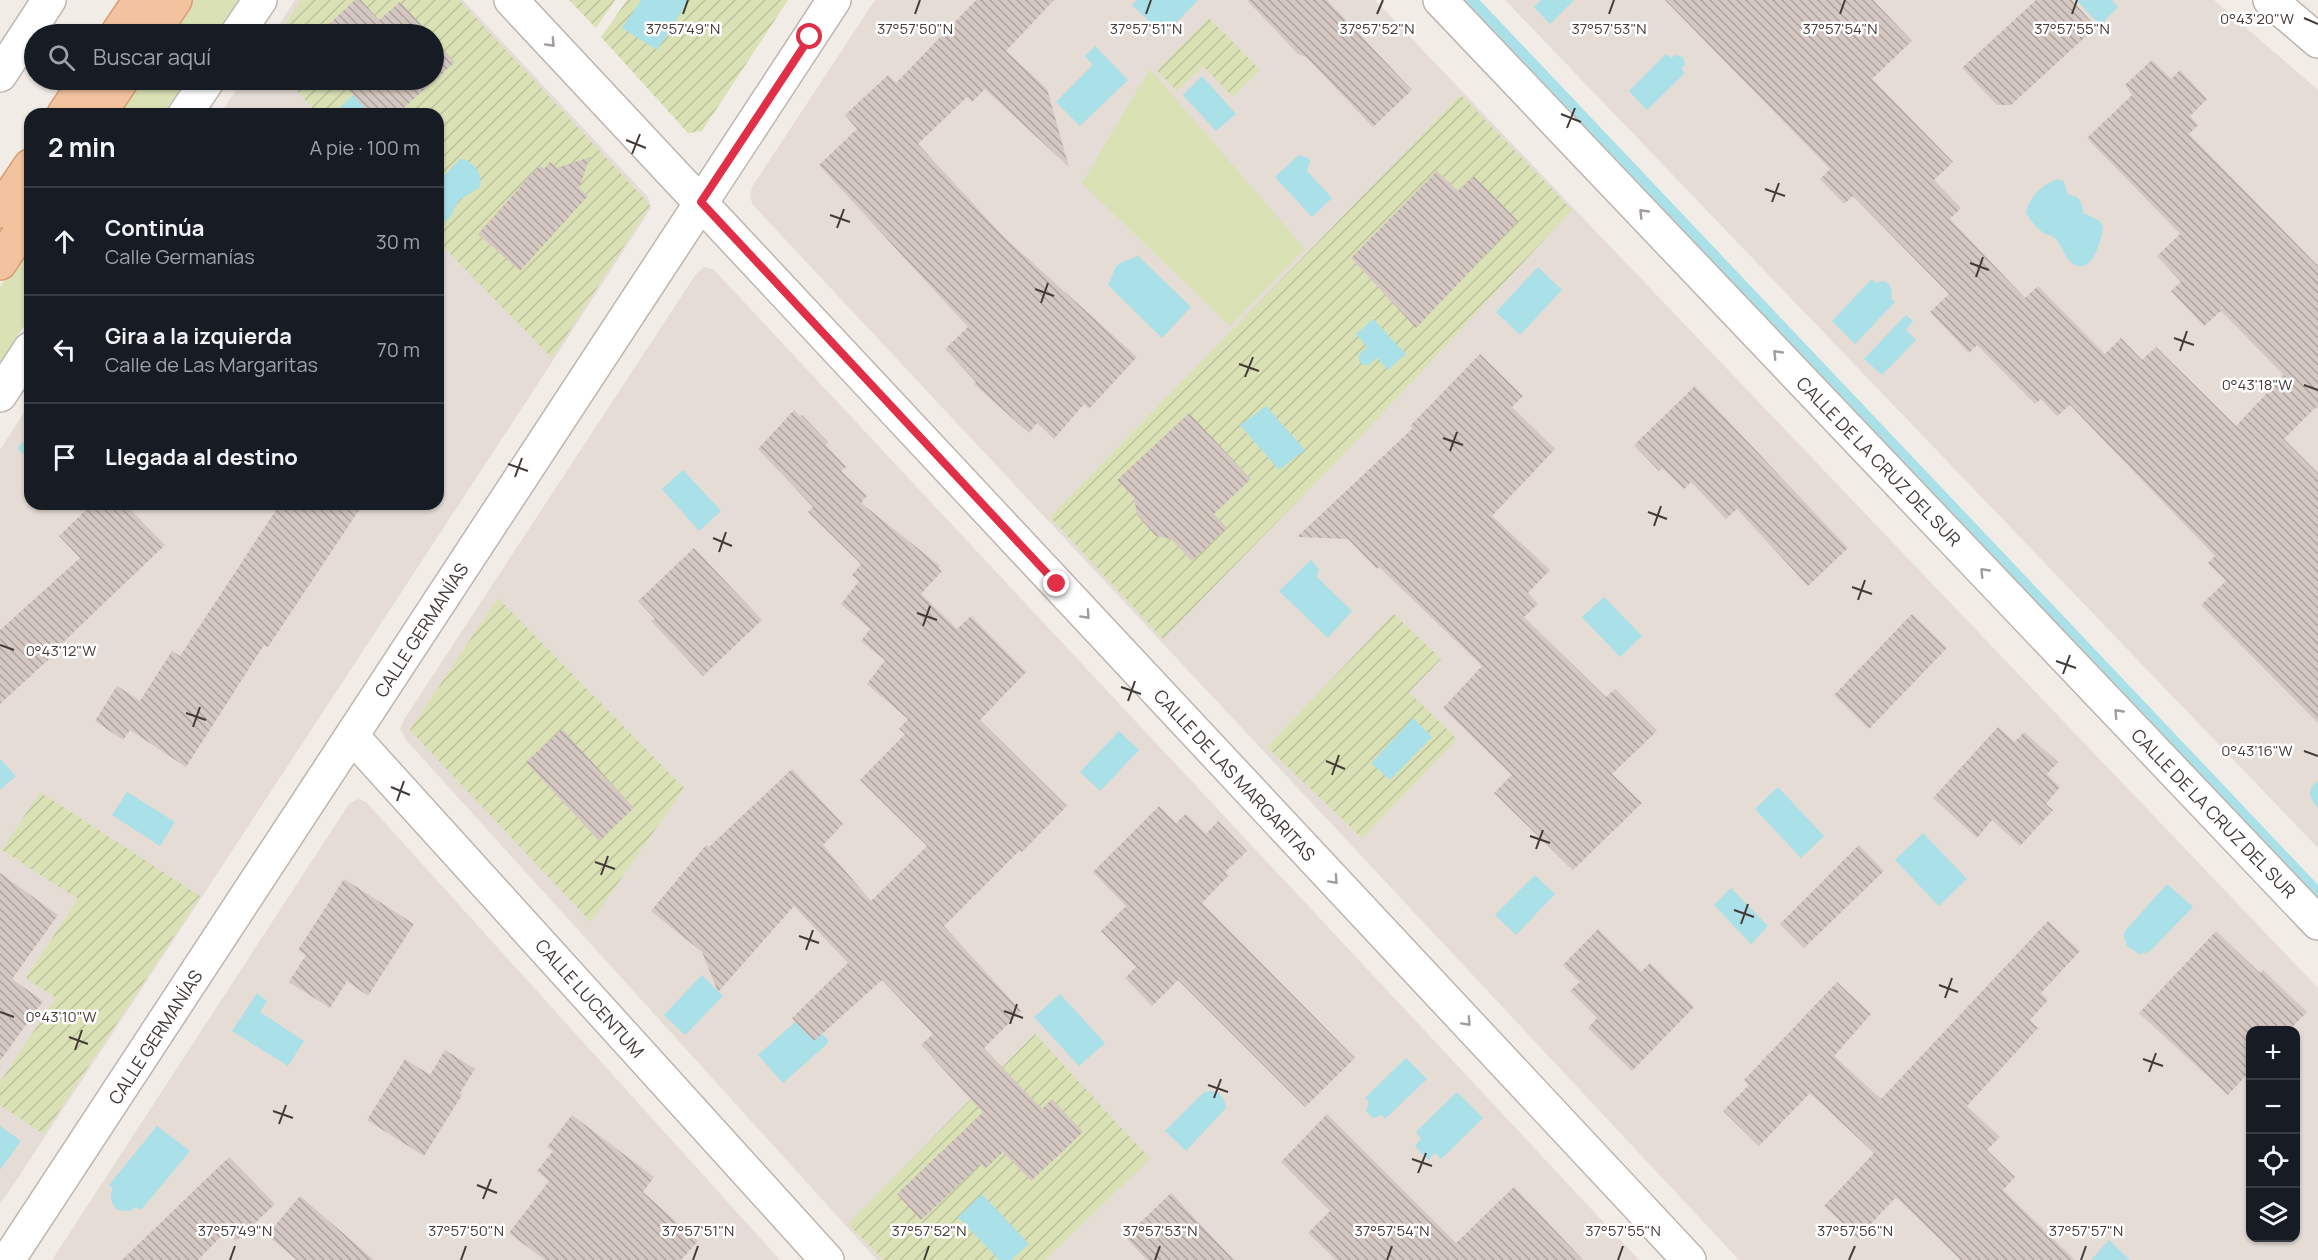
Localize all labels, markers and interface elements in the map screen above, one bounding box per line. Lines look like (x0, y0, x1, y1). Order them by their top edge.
text: 0°43'20"W (2220, 8, 2294, 29)
text: 37°57'49"N (646, 18, 720, 39)
text: 37°57'50"N (877, 18, 953, 39)
text: 37°57'51"N (1110, 18, 1182, 39)
text: 37°57'52"N (1340, 18, 1414, 39)
text: 37°57'53"N (1571, 18, 1647, 39)
text: 37°57'54"N (1802, 18, 1878, 39)
text: 37°57'55"N (2034, 18, 2110, 39)
route start (796, 23, 822, 49)
search box (24, 24, 444, 90)
one-way arrow (544, 35, 555, 46)
icon: search (45, 41, 78, 74)
text: Buscar aquí (93, 42, 211, 72)
text: 2 min (48, 129, 116, 165)
text: A pie · 100 m (309, 134, 420, 161)
one-way arrow (1639, 209, 1650, 220)
text: Continúa (105, 213, 205, 243)
icon: ahead (48, 225, 81, 258)
text: 30 m (376, 228, 420, 255)
text: Calle Germanías (105, 243, 255, 270)
text: Gira a la izquierda (105, 321, 292, 351)
icon: left (48, 333, 81, 366)
text: 70 m (377, 336, 420, 363)
text: Calle de Las Margaritas (105, 351, 318, 378)
one-way arrow (1773, 351, 1784, 361)
street label: CALLE DE LA CRUZ DEL SUR (1791, 371, 1967, 551)
text: 0°43'18"W (2222, 374, 2292, 395)
icon: arrive (48, 441, 81, 474)
text: Llegada al destino (105, 442, 298, 472)
street label: CALLE GERMANÍAS (369, 558, 473, 702)
one-way arrow (1980, 568, 1991, 578)
route end (1043, 570, 1069, 596)
one-way arrow (1079, 608, 1090, 618)
text: 0°43'12"W (26, 640, 96, 661)
street label: CALLE DE LAS MARGARITAS (1149, 684, 1321, 866)
one-way arrow (2115, 709, 2126, 720)
street label: CALLE DE LA CRUZ DEL SUR (2126, 723, 2302, 903)
text: 0°43'16"W (2221, 740, 2293, 761)
one-way arrow (1327, 873, 1338, 884)
street label: CALLE LUCENTUM (530, 934, 650, 1062)
street label: CALLE GERMANÍAS (103, 965, 207, 1109)
text: 0°43'10"W (25, 1006, 97, 1027)
one-way arrow (1460, 1016, 1471, 1026)
map controls (2246, 1026, 2300, 1242)
button: + (2246, 1026, 2300, 1080)
button: − (2246, 1080, 2300, 1134)
button: locate (2246, 1134, 2300, 1188)
button: layers (2246, 1188, 2300, 1242)
text: 37°57'49"N (198, 1220, 272, 1241)
text: 37°57'50"N (428, 1220, 504, 1241)
text: 37°57'51"N (662, 1220, 734, 1241)
text: 37°57'52"N (892, 1220, 966, 1241)
text: 37°57'53"N (1122, 1220, 1198, 1241)
text: 37°57'54"N (1354, 1220, 1430, 1241)
text: 37°57'55"N (1585, 1220, 1661, 1241)
text: 37°57'56"N (1817, 1220, 1893, 1241)
text: 37°57'57"N (2049, 1220, 2123, 1241)

